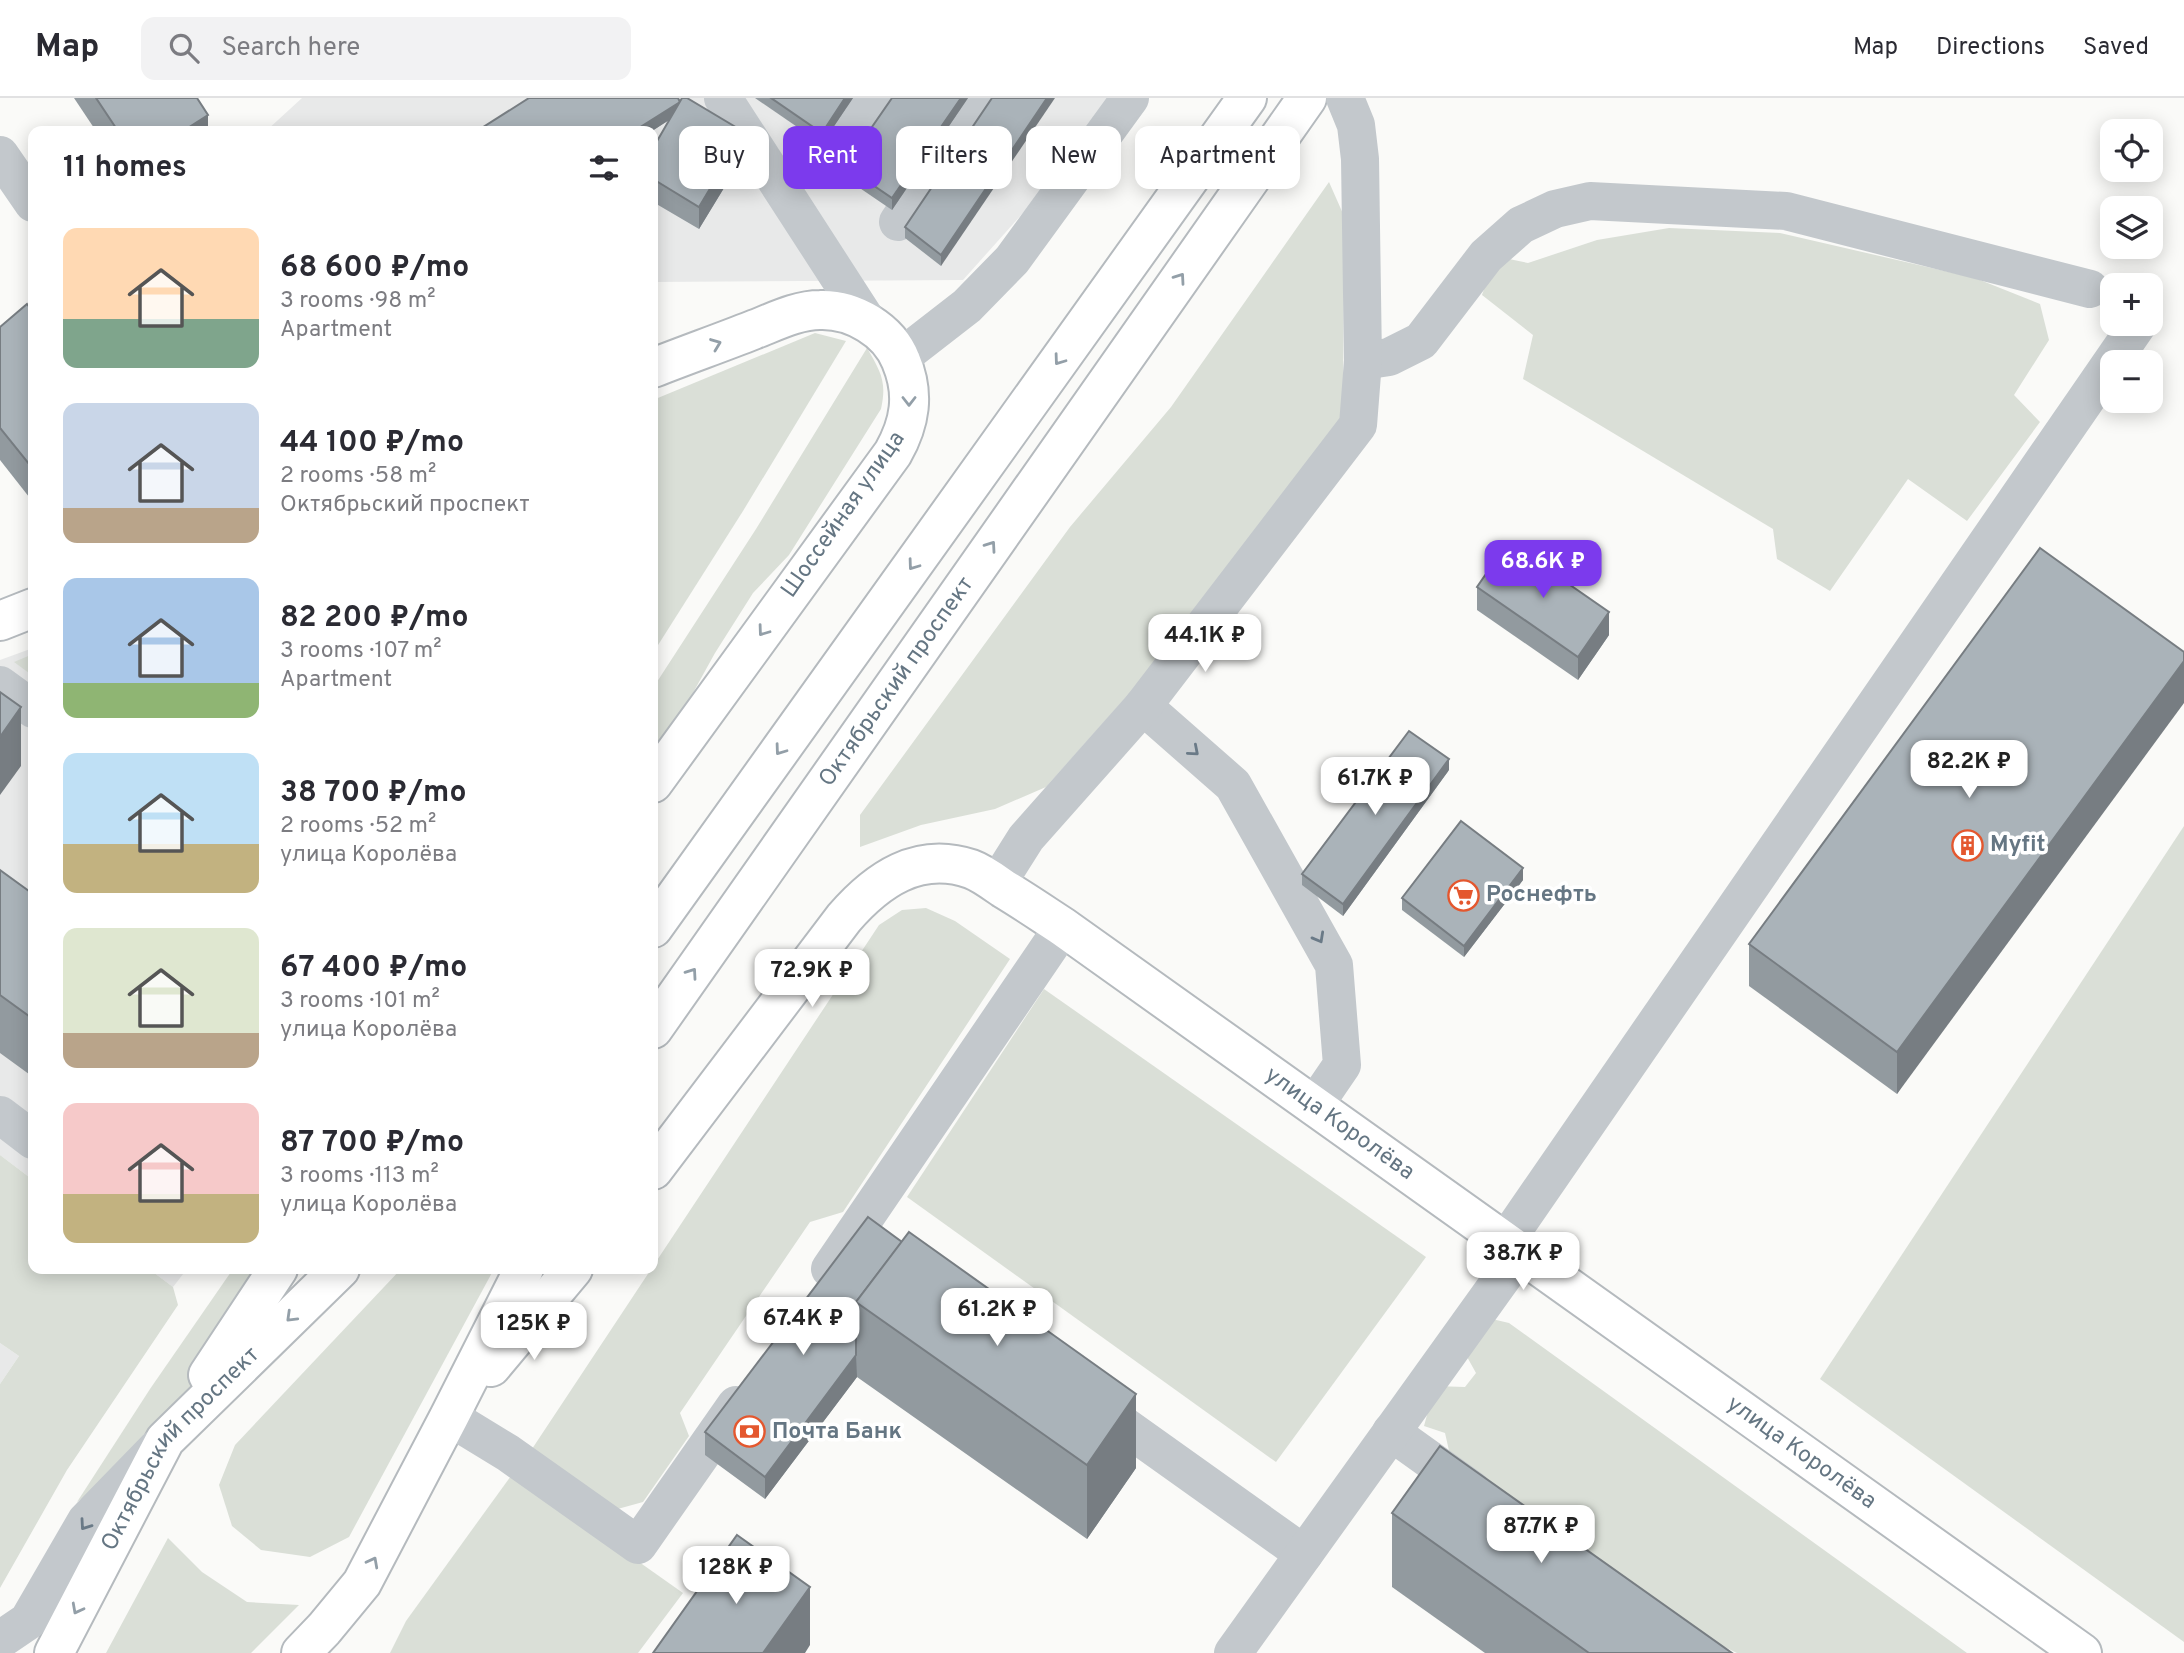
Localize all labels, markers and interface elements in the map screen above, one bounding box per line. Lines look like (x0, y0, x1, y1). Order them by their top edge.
search box (141, 17, 631, 80)
text: Map (35, 27, 99, 69)
icon: search (165, 29, 203, 67)
text: Search here (221, 32, 360, 65)
text: Map (1853, 33, 1898, 63)
text: Directions (1936, 33, 2045, 63)
text: Saved (2083, 33, 2149, 63)
map controls (2100, 119, 2163, 413)
button: locate (2100, 119, 2163, 182)
chip: Buy (679, 126, 769, 189)
chip: Rent (783, 126, 882, 189)
chip: Filters (896, 126, 1012, 189)
chip: New (1026, 126, 1121, 189)
chip: Apartment (1135, 126, 1300, 189)
icon: filters (585, 149, 623, 187)
text: 11 homes (63, 150, 187, 187)
button: layers (2100, 196, 2163, 259)
text: 68 600 ₽/mo (280, 250, 469, 287)
icon: home (119, 256, 203, 340)
one-way arrow (1172, 273, 1184, 286)
button: + (2100, 273, 2163, 336)
text: 3 rooms · 98 m² (280, 287, 436, 316)
text: Apartment (280, 316, 392, 345)
one-way arrow (710, 338, 722, 352)
button: − (2100, 350, 2163, 413)
one-way arrow (1055, 352, 1068, 365)
one-way arrow (901, 396, 917, 406)
text: 44 100 ₽/mo (280, 425, 464, 462)
street label: Шоссейная улица (776, 426, 912, 604)
icon: home (119, 431, 203, 515)
text: 2 rooms · 58 m² (280, 462, 436, 491)
text: Октябрьский проспект (280, 491, 530, 520)
pin: 68.6K ₽ (1478, 540, 1608, 600)
one-way arrow (983, 541, 995, 554)
text: 68.6K ₽ (1501, 548, 1585, 577)
one-way arrow (909, 557, 921, 570)
street label: Октябрьский проспект (813, 571, 980, 793)
text: 82 200 ₽/mo (280, 600, 468, 637)
icon: home (119, 606, 203, 690)
pin: 44.1K ₽ (1140, 614, 1270, 674)
text: 44.1K ₽ (1164, 622, 1246, 651)
one-way arrow (759, 623, 771, 636)
text: 3 rooms · 107 m² (280, 637, 442, 666)
text: Apartment (280, 666, 392, 695)
pin: 82.2K ₽ (1904, 740, 2034, 800)
one-way arrow (776, 742, 788, 755)
one-way arrow (1186, 743, 1199, 755)
text: 82.2K ₽ (1927, 748, 2011, 777)
pin: 61.7K ₽ (1310, 758, 1440, 817)
text: 61.7K ₽ (1337, 765, 1413, 794)
text: 38 700 ₽/mo (280, 775, 466, 812)
icon: home (119, 781, 203, 865)
text: 2 rooms · 52 m² (280, 812, 436, 841)
building icon: Myfit (1950, 828, 1984, 862)
place label: Myfit (1990, 831, 2046, 860)
text: улица Королёва (280, 841, 457, 870)
supermarket icon: Роснефть (1446, 878, 1480, 912)
place label: Роснефть (1486, 881, 1597, 910)
one-way arrow (1311, 931, 1324, 944)
text: 67 400 ₽/mo (280, 950, 467, 987)
pin: 72.9K ₽ (747, 950, 877, 1009)
icon: home (119, 956, 203, 1040)
text: 72.9K ₽ (771, 957, 853, 986)
one-way arrow (684, 968, 696, 981)
text: 3 rooms · 101 m² (280, 987, 440, 1016)
text: улица Королёва (280, 1016, 457, 1045)
street label: улица Королёва (1259, 1061, 1420, 1187)
text: 87 700 ₽/mo (280, 1125, 464, 1162)
icon: home (119, 1131, 203, 1215)
text: 3 rooms · 113 m² (280, 1162, 439, 1191)
text: улица Королёва (280, 1191, 457, 1220)
pin: 38.7K ₽ (1458, 1232, 1588, 1292)
text: 38.7K ₽ (1483, 1240, 1563, 1269)
pin: 61.2K ₽ (932, 1288, 1062, 1348)
text: 61.2K ₽ (957, 1296, 1037, 1325)
pin: 67.4K ₽ (738, 1298, 868, 1357)
pin: 125K ₽ (477, 1302, 591, 1362)
text: 67.4K ₽ (762, 1305, 844, 1334)
one-way arrow (286, 1308, 299, 1321)
text: 125K ₽ (497, 1310, 571, 1339)
street label: Октябрьский проспект (95, 1341, 266, 1556)
street label: улица Королёва (1721, 1390, 1882, 1516)
bank icon: Почта Банк (732, 1415, 766, 1449)
place label: Почта Банк (772, 1418, 902, 1447)
pin: 87.7K ₽ (1476, 1506, 1606, 1565)
text: 87.7K ₽ (1503, 1513, 1579, 1542)
one-way arrow (81, 1517, 93, 1530)
pin: 128K ₽ (679, 1546, 793, 1606)
text: 128K ₽ (699, 1554, 773, 1583)
one-way arrow (365, 1556, 379, 1569)
one-way arrow (72, 1602, 85, 1614)

